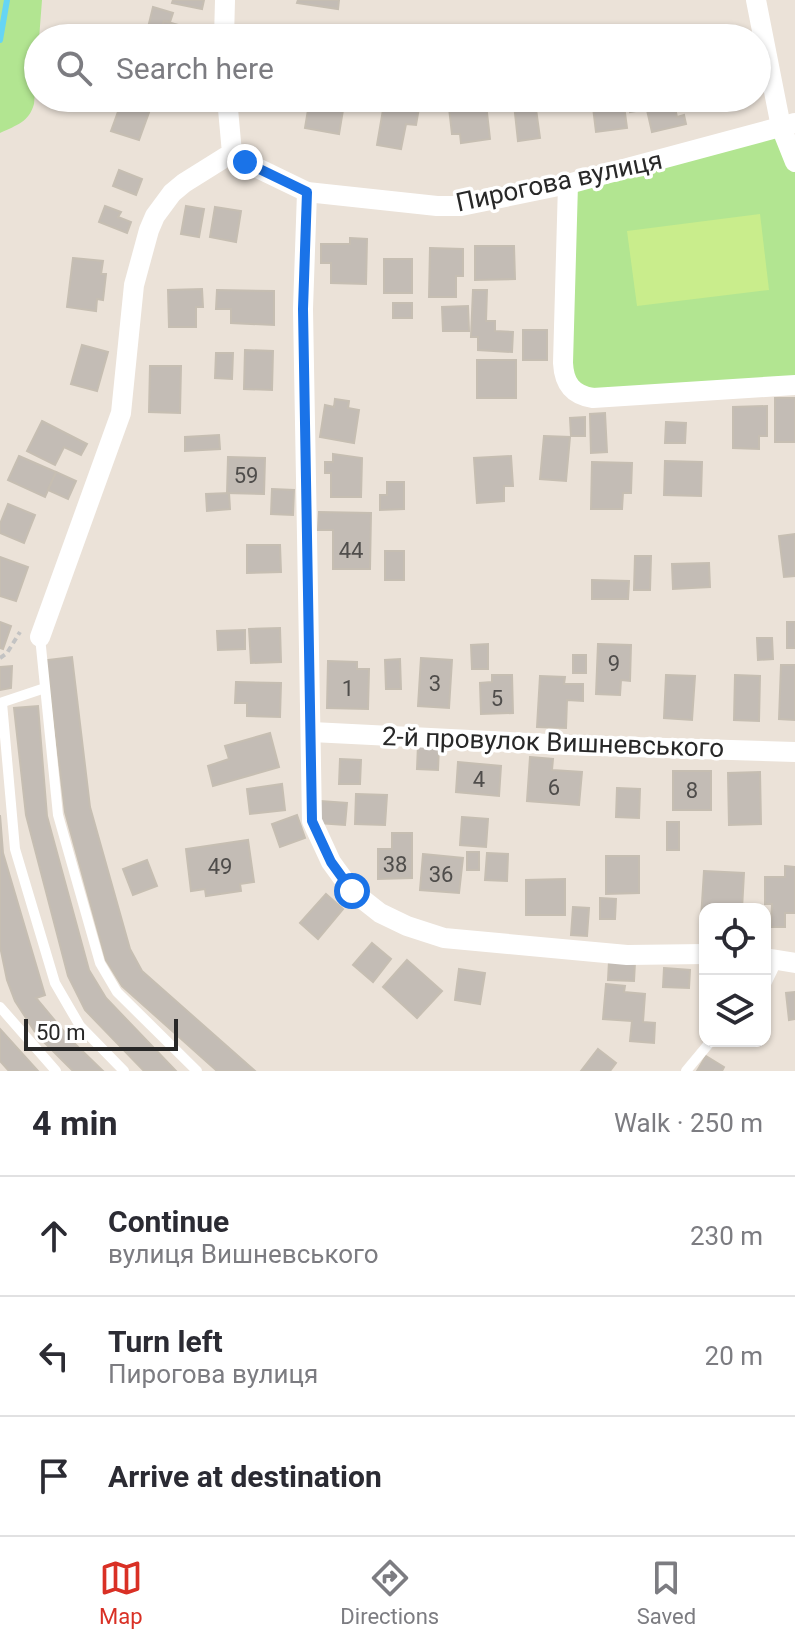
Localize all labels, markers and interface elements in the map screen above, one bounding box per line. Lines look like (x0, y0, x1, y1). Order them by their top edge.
search box (24, 24, 771, 112)
icon: search (52, 46, 96, 90)
text: Search here (116, 51, 274, 86)
route end (227, 144, 263, 180)
street label: Пирогова вулиця (453, 144, 665, 218)
house number: 59 (234, 463, 258, 488)
house number: 44 (339, 538, 363, 563)
house number: 9 (608, 651, 620, 676)
house number: 3 (429, 671, 441, 696)
house number: 1 (342, 676, 354, 701)
house number: 5 (491, 686, 503, 711)
street label: 2-й провулок Вишневського (381, 721, 725, 763)
house number: 4 (473, 767, 485, 792)
house number: 6 (548, 775, 560, 800)
house number: 8 (686, 778, 698, 803)
house number: 38 (383, 852, 407, 877)
house number: 49 (208, 854, 232, 879)
house number: 36 (429, 862, 453, 887)
route start (334, 873, 370, 909)
map controls (699, 903, 771, 1047)
button: locate (699, 903, 771, 975)
button: layers (699, 975, 771, 1047)
scale bar (24, 1015, 178, 1051)
text: 50 m (36, 1020, 85, 1045)
text: 4 min (32, 1103, 117, 1143)
text: Walk · 250 m (614, 1108, 763, 1138)
text: Continue (108, 1204, 229, 1239)
icon: ahead (32, 1214, 76, 1258)
text: 230 m (690, 1221, 763, 1251)
text: вулиця Вишневського (108, 1239, 379, 1269)
text: Turn left (108, 1324, 223, 1359)
icon: left (32, 1334, 76, 1378)
text: 20 m (705, 1341, 763, 1371)
text: Пирогова вулиця (108, 1359, 318, 1389)
icon: arrive (32, 1454, 76, 1498)
text: Arrive at destination (108, 1459, 382, 1494)
tab: Map (99, 1556, 143, 1629)
tab: Directions (340, 1556, 439, 1629)
tab: Saved (637, 1556, 696, 1629)

